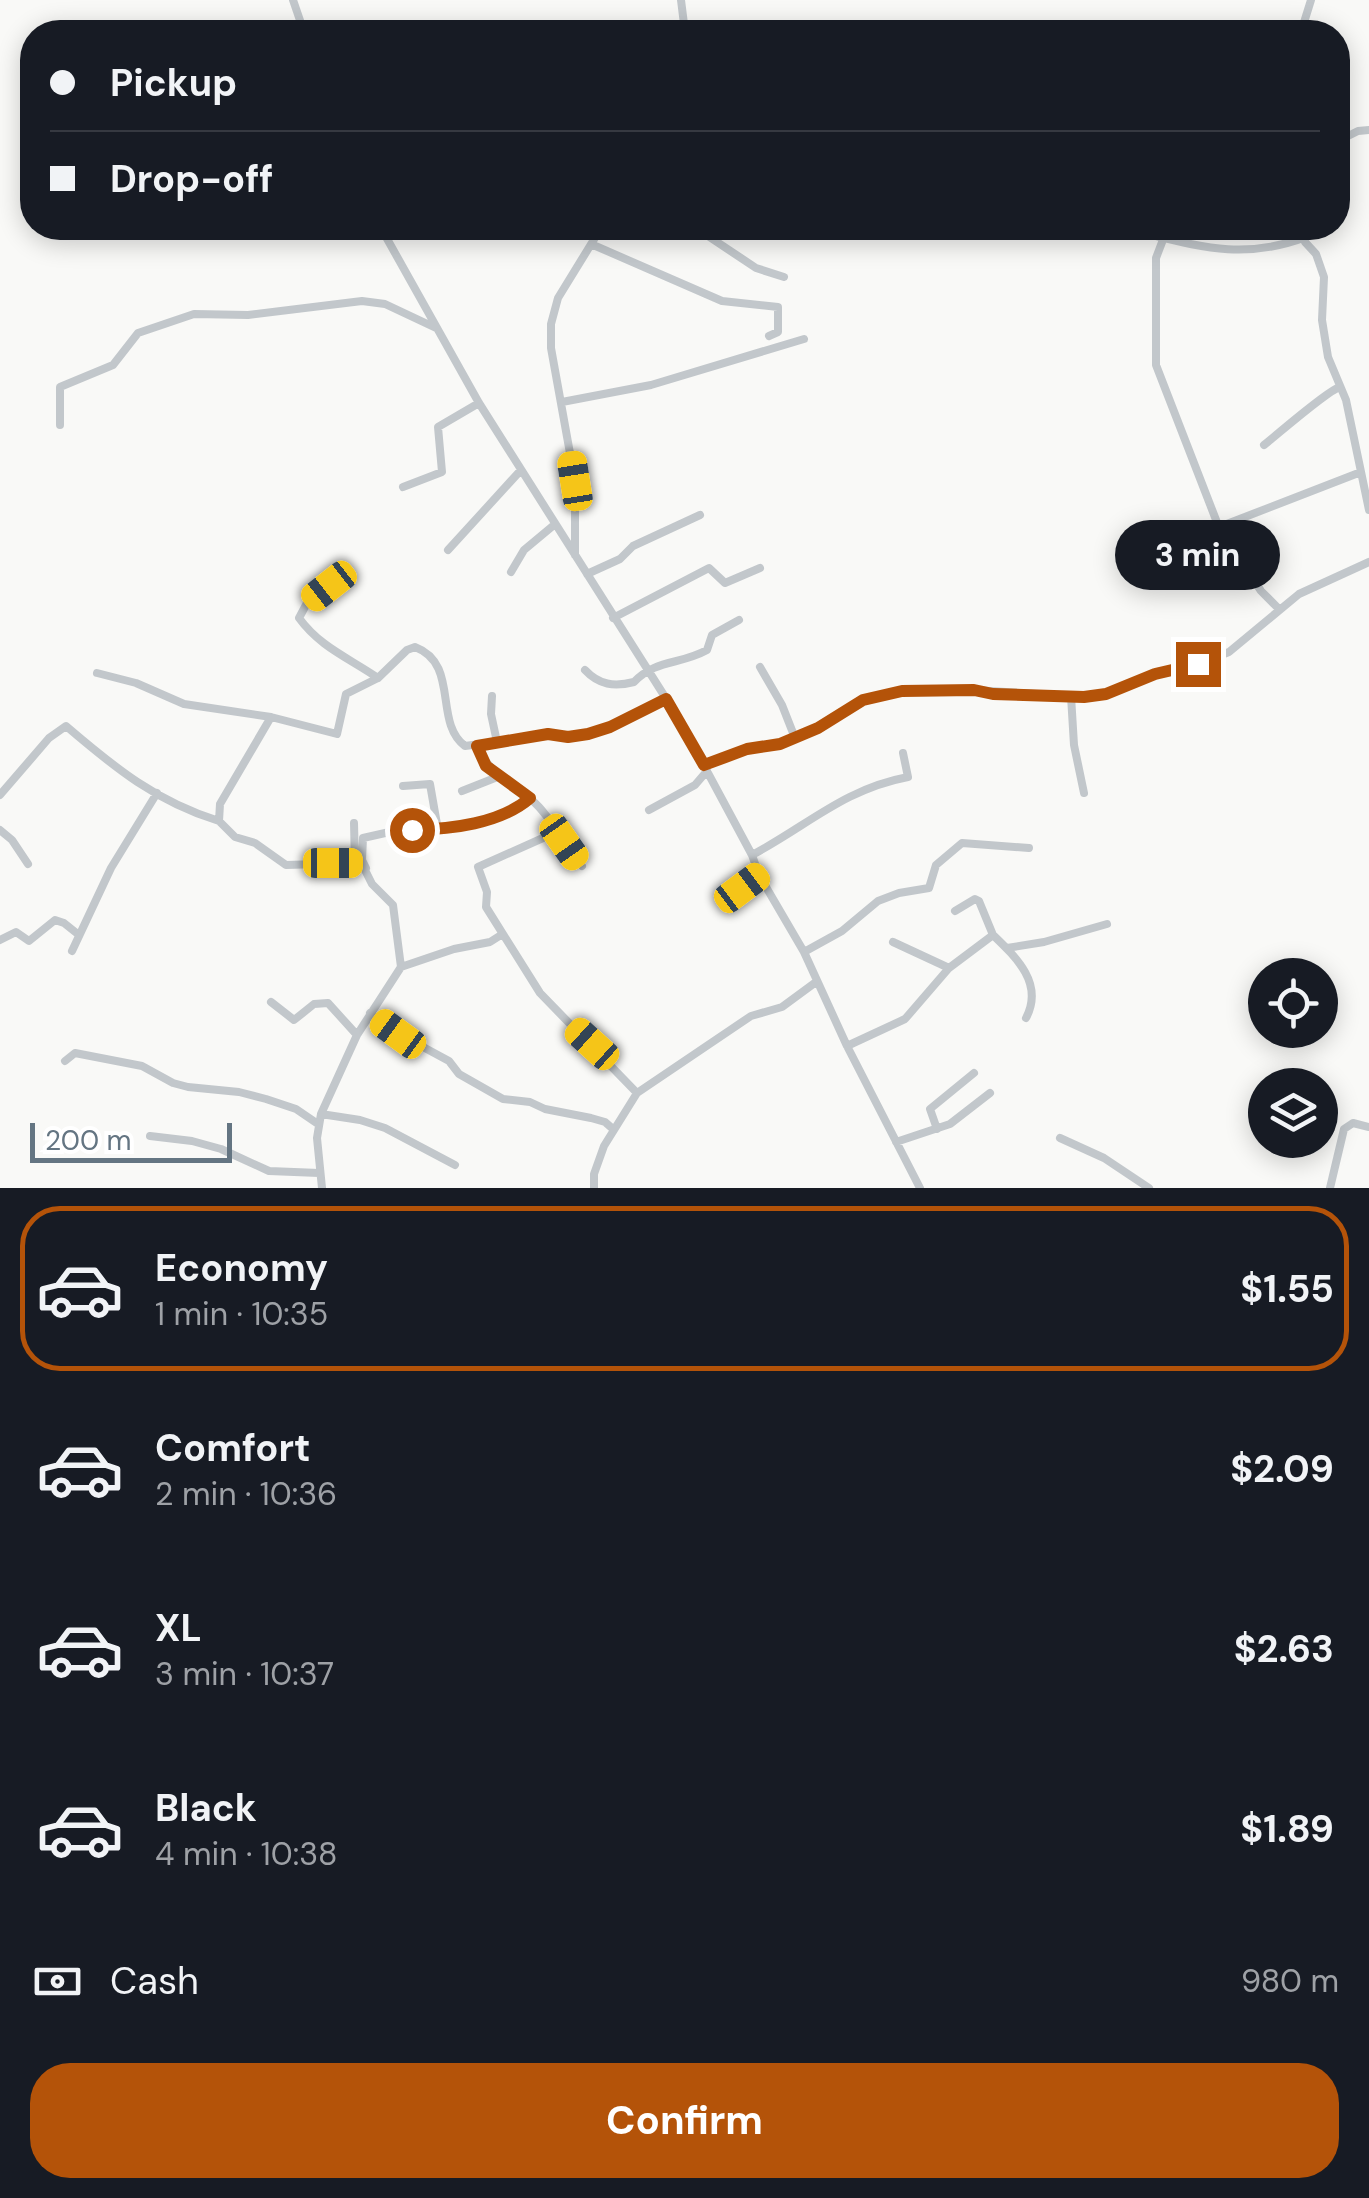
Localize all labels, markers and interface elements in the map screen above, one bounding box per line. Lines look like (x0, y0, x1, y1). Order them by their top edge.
text: Pickup (110, 58, 237, 108)
text: Drop-off (110, 154, 273, 204)
car (555, 449, 595, 513)
callout: 3 min (1116, 519, 1280, 589)
text: 3 min (1155, 534, 1240, 576)
car (296, 556, 362, 616)
route end (1176, 642, 1221, 687)
route start (390, 808, 435, 853)
car (535, 809, 593, 875)
car (303, 848, 363, 878)
car (709, 858, 775, 918)
map controls (1248, 958, 1338, 1158)
button: locate (1248, 958, 1338, 1048)
car (365, 1004, 431, 1064)
car (560, 1013, 624, 1075)
button: layers (1248, 1068, 1338, 1158)
scale bar (30, 1118, 232, 1162)
text: 200 m (45, 1122, 132, 1159)
text: Economy (155, 1243, 328, 1293)
icon: car (35, 1244, 125, 1334)
text: $1.55 (1240, 1264, 1334, 1314)
text: 1 min · 10:35 (155, 1293, 328, 1335)
text: Comfort (155, 1423, 311, 1473)
icon: car (35, 1424, 125, 1514)
text: $2.09 (1230, 1444, 1334, 1494)
text: 2 min · 10:36 (155, 1473, 337, 1515)
text: XL (155, 1603, 202, 1653)
icon: car (35, 1604, 125, 1694)
text: $2.63 (1234, 1624, 1334, 1674)
text: 3 min · 10:37 (155, 1653, 334, 1695)
text: Black (155, 1783, 257, 1833)
icon: car (35, 1784, 125, 1874)
text: $1.89 (1240, 1804, 1334, 1854)
text: 4 min · 10:38 (155, 1833, 338, 1875)
icon: cash (30, 1954, 85, 2009)
text: Cash (110, 1956, 199, 2006)
text: 980 m (1241, 1960, 1339, 2002)
button: Confirm (30, 2063, 1339, 2178)

